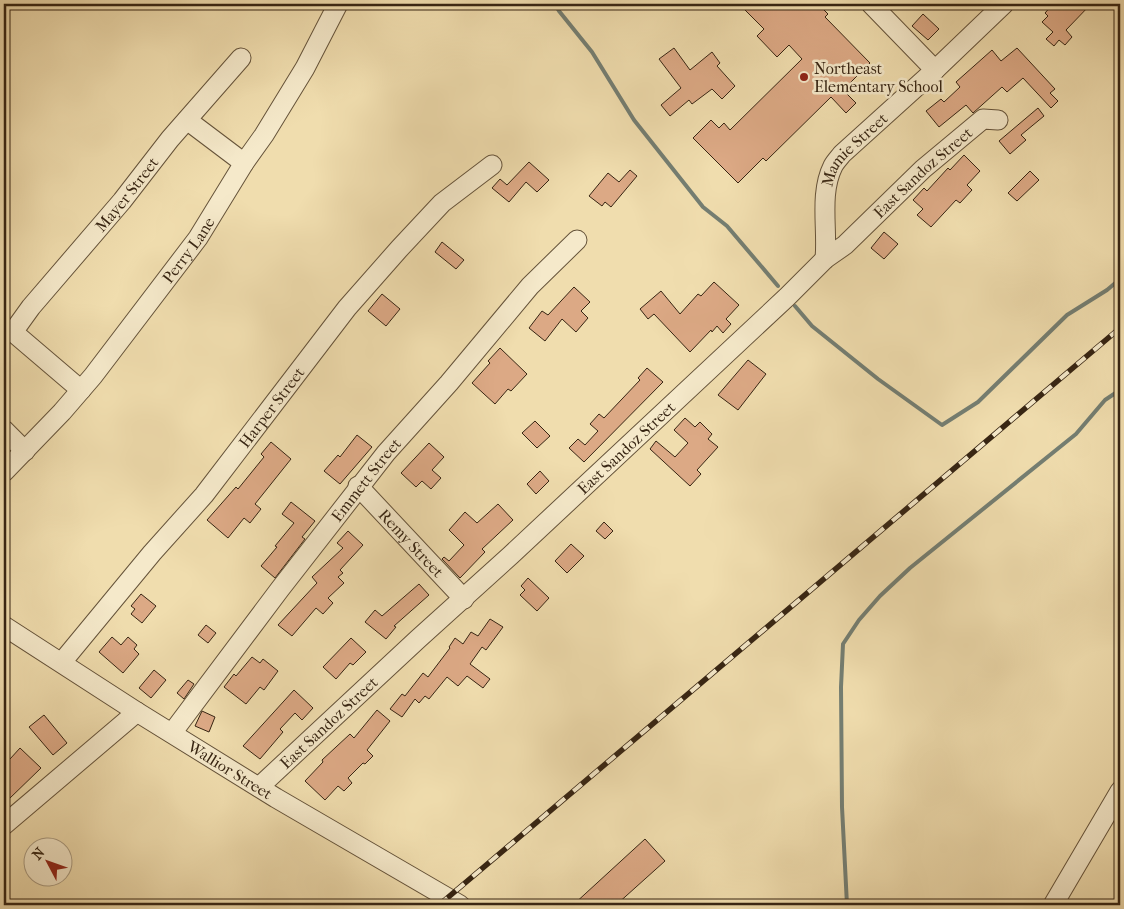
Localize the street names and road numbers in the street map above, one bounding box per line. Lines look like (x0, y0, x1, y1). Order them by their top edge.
street label: Mamie Street (818, 109, 892, 188)
street label: East Sandoz Street (870, 123, 976, 222)
street label: Mayer Street (91, 153, 163, 236)
street label: Perry Lane (158, 213, 219, 287)
street label: Harper Street (235, 363, 309, 451)
street label: East Sandoz Street (574, 397, 679, 498)
street label: Emmett Street (327, 434, 405, 525)
street label: Remy Street (375, 505, 448, 581)
street label: East Sandoz Street (276, 672, 382, 773)
street label: Wallior Street (183, 736, 276, 804)

